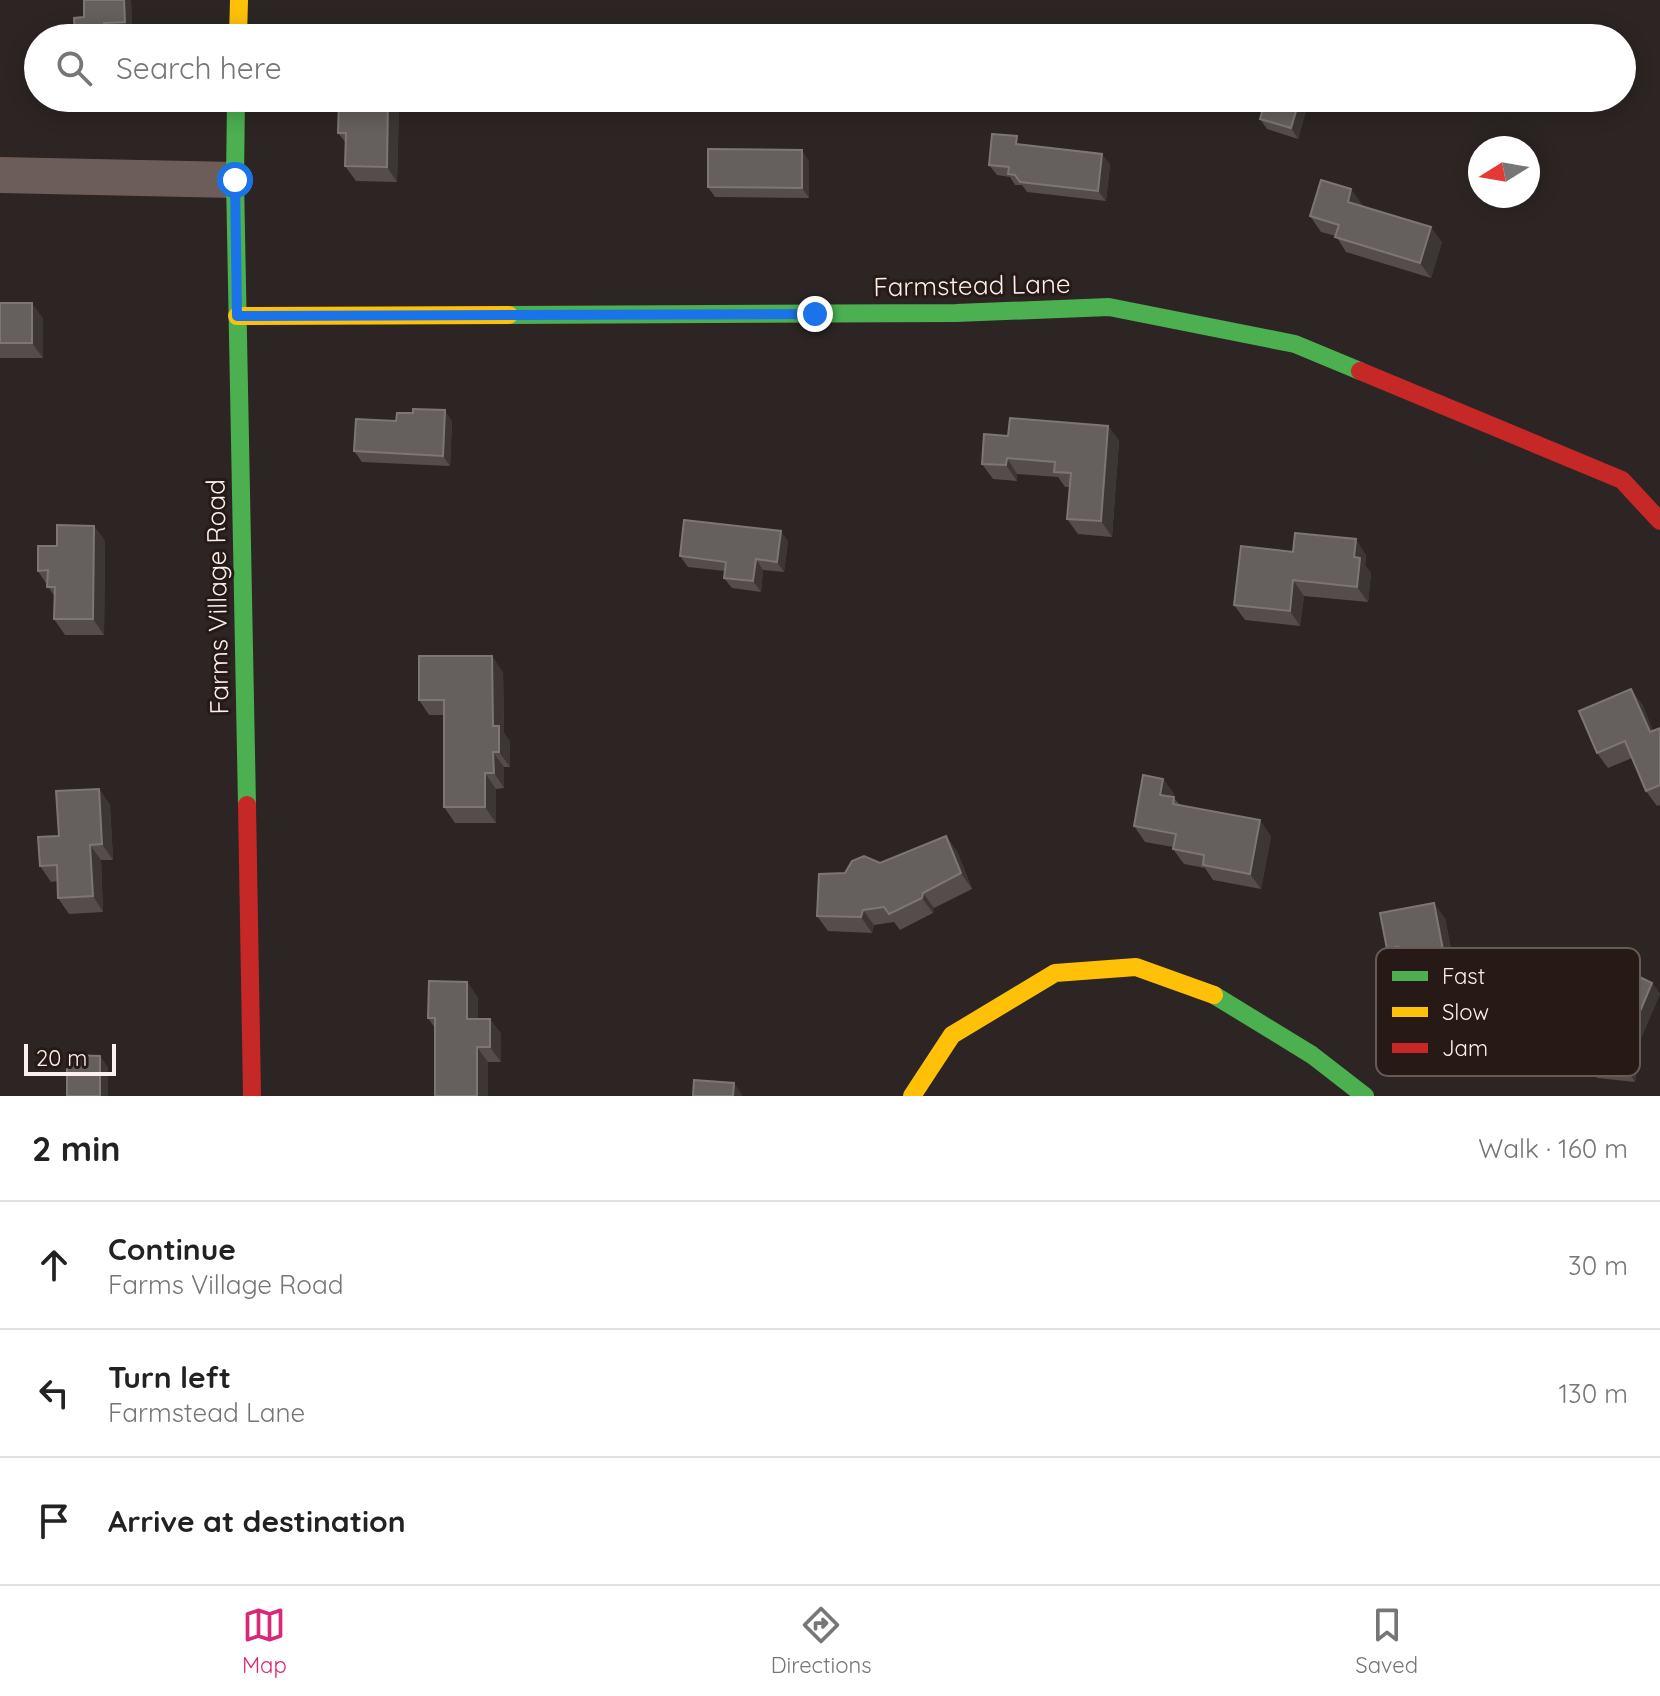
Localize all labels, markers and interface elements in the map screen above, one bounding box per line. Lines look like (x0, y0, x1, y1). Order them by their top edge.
search box (24, 24, 1636, 112)
icon: search (52, 46, 96, 90)
text: Search here (116, 49, 282, 87)
north arrow (1468, 136, 1540, 208)
route start (217, 162, 253, 198)
street label: Farmstead Lane (873, 267, 1071, 303)
route end (797, 296, 833, 332)
street label: Farms Village Road (198, 479, 236, 715)
legend (1376, 948, 1640, 1076)
text: Fast (1442, 962, 1485, 990)
text: Slow (1442, 998, 1489, 1026)
text: Jam (1442, 1034, 1488, 1062)
scale bar (24, 1040, 116, 1076)
text: 20 m (36, 1044, 87, 1072)
text: 2 min (32, 1127, 121, 1170)
text: Walk · 160 m (1478, 1132, 1628, 1165)
text: Continue (108, 1230, 236, 1268)
icon: ahead (32, 1243, 76, 1287)
text: 30 m (1568, 1249, 1628, 1282)
text: Farms Village Road (108, 1268, 344, 1301)
text: Turn left (108, 1358, 231, 1396)
icon: left (32, 1371, 76, 1415)
text: 130 m (1558, 1377, 1628, 1410)
text: Farmstead Lane (108, 1396, 305, 1429)
icon: arrive (32, 1499, 76, 1543)
text: Arrive at destination (108, 1502, 406, 1540)
tab: Map (242, 1603, 287, 1679)
tab: Directions (771, 1603, 871, 1679)
tab: Saved (1355, 1603, 1418, 1679)

